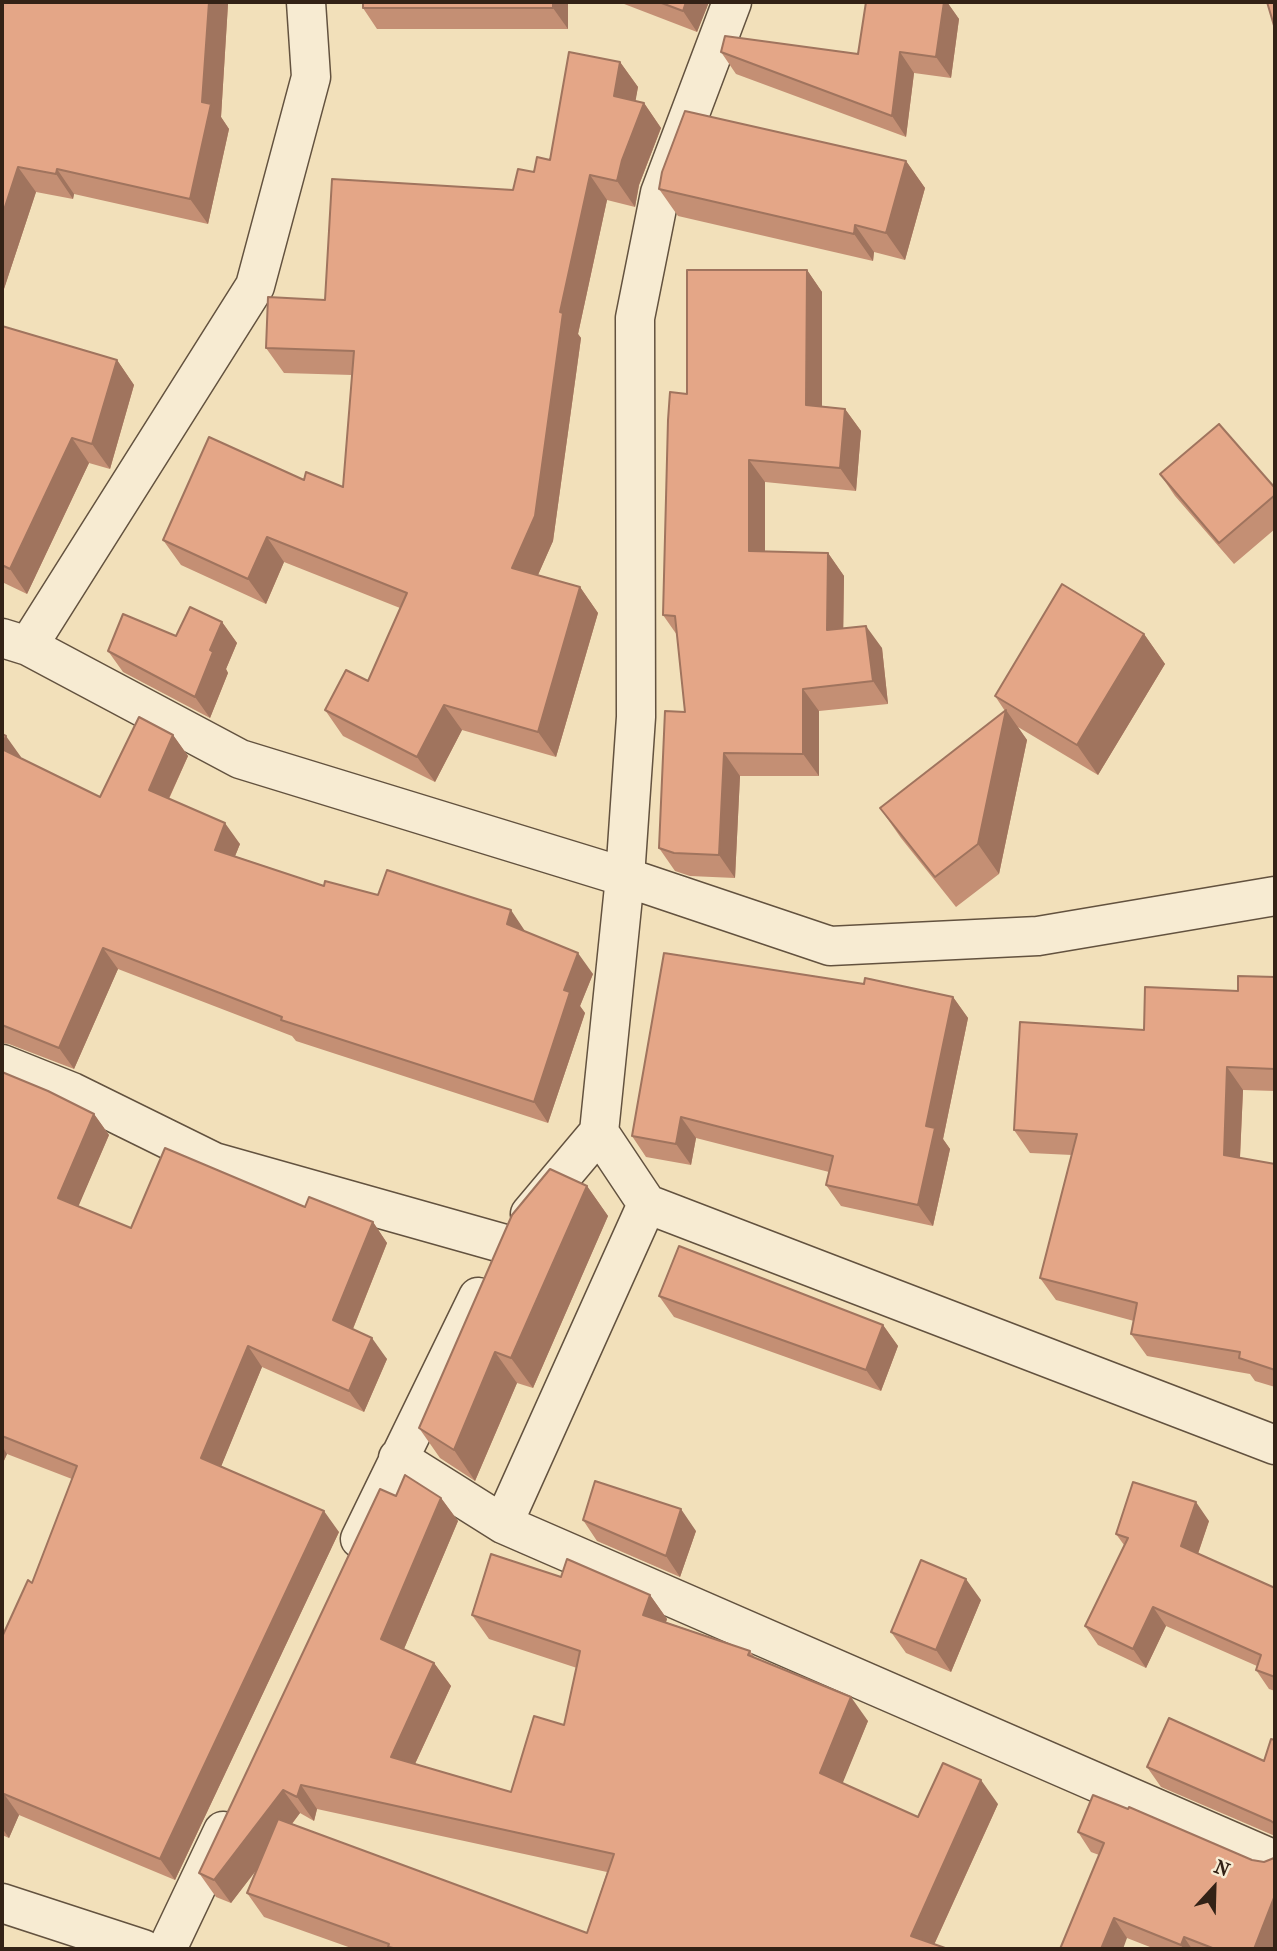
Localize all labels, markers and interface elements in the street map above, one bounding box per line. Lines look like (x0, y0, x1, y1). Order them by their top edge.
north arrow (1179, 1853, 1249, 1923)
text: N (1211, 1856, 1233, 1881)

